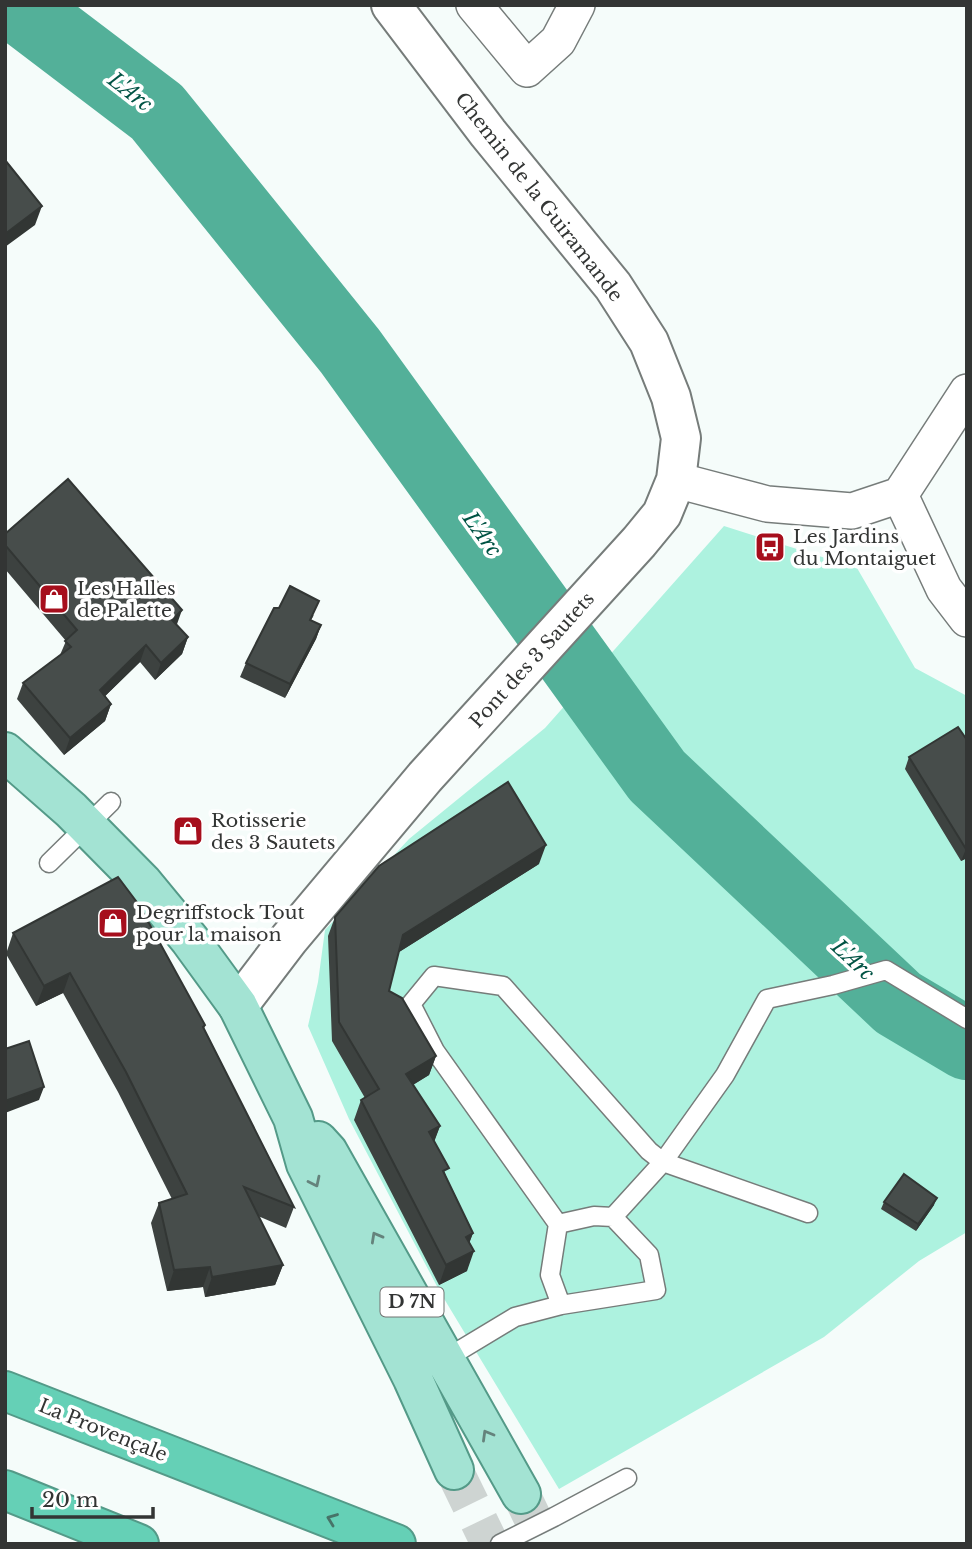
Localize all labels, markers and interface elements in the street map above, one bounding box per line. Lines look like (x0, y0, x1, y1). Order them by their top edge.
water label: L'Arc (102, 66, 158, 118)
street label: Chemin de la Guiramande (450, 88, 628, 306)
water label: L'Arc (457, 506, 507, 562)
place label: Les Jardins du Montaiguet (793, 525, 937, 570)
bus stop icon: Les Jardins du Montaiguet (753, 530, 787, 564)
place label: Les Halles de Palette (77, 577, 176, 622)
shop icon: Les Halles de Palette (37, 582, 71, 616)
street label: Pont des 3 Sautets (465, 587, 599, 733)
place label: Rotisserie des 3 Sautets (211, 809, 335, 854)
shop icon: Rotisserie des 3 Sautets (171, 814, 205, 848)
place label: Degriffstock Tout pour la maison (136, 901, 305, 946)
shop icon: Degriffstock Tout pour la maison (96, 906, 130, 940)
water label: L'Arc (826, 933, 880, 987)
one-way arrow (307, 1175, 321, 1187)
one-way arrow (371, 1231, 384, 1244)
road number: D 7N (380, 1288, 444, 1316)
street label: La Provençale (35, 1394, 171, 1466)
one-way arrow (482, 1430, 495, 1443)
scale bar (32, 1476, 152, 1520)
text: 20 m (42, 1487, 99, 1513)
one-way arrow (327, 1514, 339, 1528)

